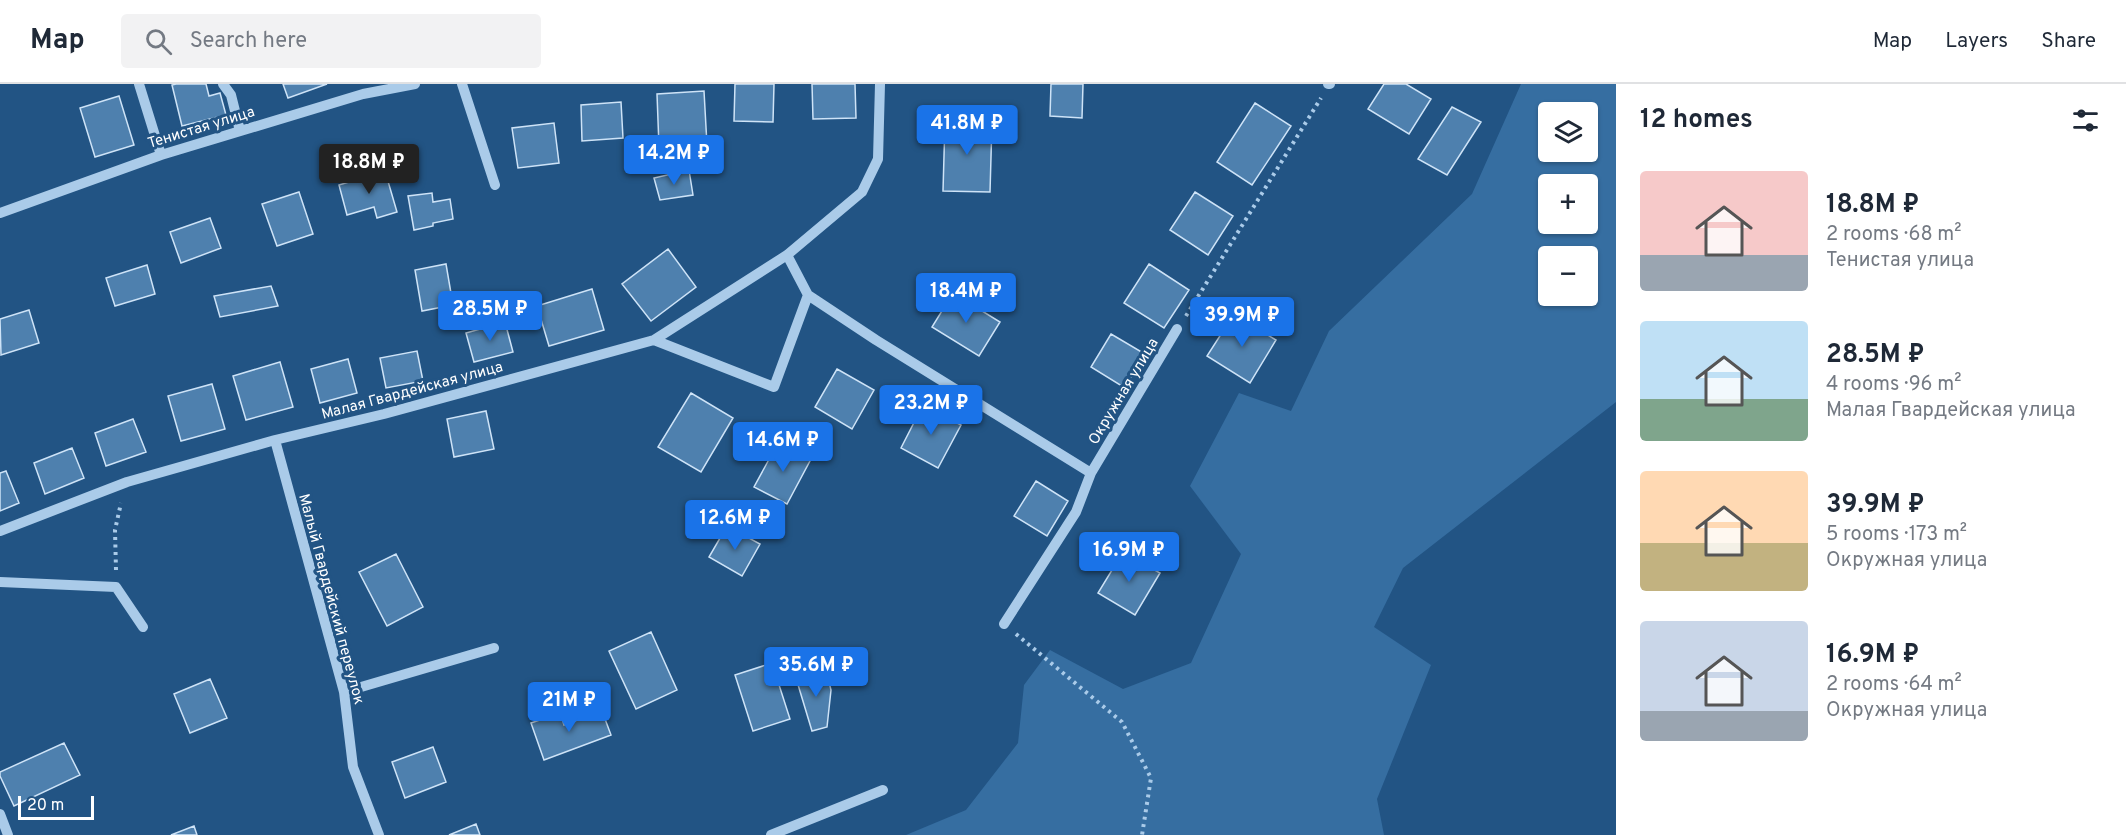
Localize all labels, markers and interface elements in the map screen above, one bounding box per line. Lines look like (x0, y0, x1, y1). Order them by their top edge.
search box (121, 14, 541, 68)
text: Map (30, 23, 85, 59)
icon: search (142, 25, 175, 58)
text: Search here (190, 28, 307, 55)
text: Map (1873, 28, 1912, 55)
text: Layers (1945, 28, 2008, 55)
text: Share (2041, 28, 2096, 55)
map controls (1538, 102, 1598, 306)
button: layers (1538, 102, 1598, 162)
street label: Тенистая улица (146, 103, 257, 154)
text: 12 homes (1640, 104, 1753, 137)
icon: filters (2069, 104, 2102, 137)
pin: 41.8M ₽ (912, 105, 1022, 156)
text: 41.8M ₽ (931, 111, 1003, 137)
pin: 14.2M ₽ (619, 135, 729, 186)
text: 14.2M ₽ (638, 141, 710, 167)
pin: 18.8M ₽ (314, 144, 424, 195)
text: 18.8M ₽ (333, 150, 405, 176)
button: + (1538, 174, 1598, 234)
text: 18.8M ₽ (1826, 189, 1919, 222)
icon: home (1688, 195, 1760, 267)
text: 2 rooms · 68 m² (1826, 222, 1962, 248)
button: − (1538, 246, 1598, 306)
text: Тенистая улица (1826, 248, 1974, 274)
pin: 18.4M ₽ (911, 273, 1021, 324)
text: 18.4M ₽ (930, 279, 1002, 305)
pin: 28.5M ₽ (435, 291, 545, 342)
text: 28.5M ₽ (452, 297, 528, 323)
pin: 39.9M ₽ (1187, 297, 1297, 348)
text: 39.9M ₽ (1204, 303, 1280, 329)
street label: Окружная улица (1085, 335, 1164, 448)
text: 28.5M ₽ (1826, 339, 1925, 372)
icon: home (1688, 345, 1760, 417)
street label: Малая Гвардейская улица (320, 358, 505, 425)
text: 4 rooms · 96 m² (1826, 372, 1961, 398)
pin: 23.2M ₽ (876, 385, 986, 436)
text: 23.2M ₽ (893, 391, 969, 417)
text: Малая Гвардейская улица (1826, 398, 2076, 424)
pin: 14.6M ₽ (728, 422, 838, 473)
text: 14.6M ₽ (747, 428, 819, 454)
text: 39.9M ₽ (1826, 489, 1924, 522)
street label: Малый Гвардейский переулок (293, 492, 368, 707)
icon: home (1688, 495, 1760, 567)
pin: 12.6M ₽ (680, 500, 790, 551)
text: 12.6M ₽ (699, 506, 771, 532)
text: 5 rooms · 173 m² (1826, 522, 1967, 548)
pin: 16.9M ₽ (1074, 532, 1184, 583)
text: 16.9M ₽ (1093, 538, 1165, 564)
text: Окружная улица (1826, 548, 1987, 574)
text: 16.9M ₽ (1826, 639, 1919, 672)
icon: home (1688, 645, 1760, 717)
pin: 35.6M ₽ (761, 647, 871, 698)
text: 35.6M ₽ (778, 653, 854, 679)
text: 2 rooms · 64 m² (1826, 672, 1962, 698)
pin: 21M ₽ (527, 682, 611, 733)
text: 21M ₽ (542, 688, 596, 714)
text: Окружная улица (1826, 698, 1987, 724)
scale bar (18, 793, 94, 820)
text: 20 m (27, 796, 64, 816)

